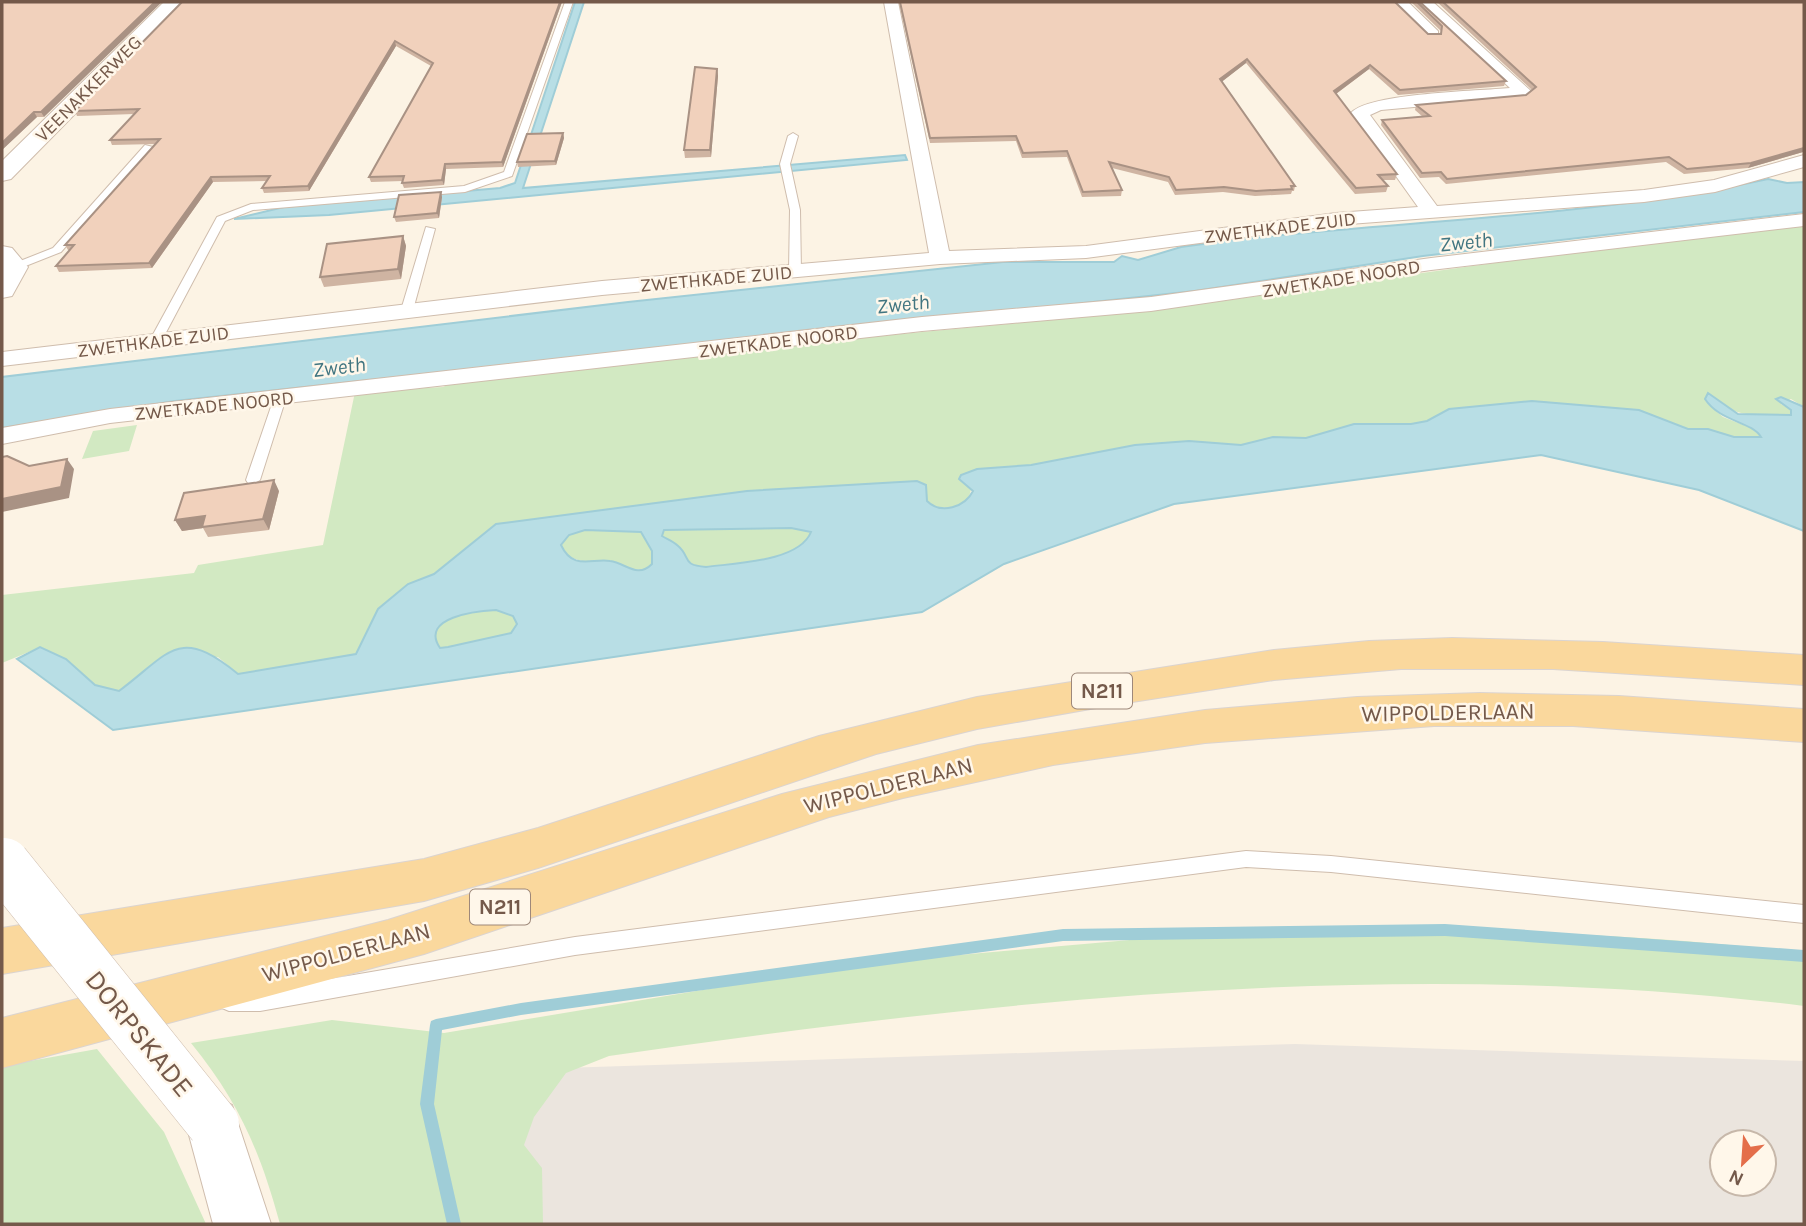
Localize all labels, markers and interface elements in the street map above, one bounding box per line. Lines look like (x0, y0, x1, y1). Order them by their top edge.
street label: VEENAKKERWEG (31, 31, 146, 146)
street label: ZWETHKADE ZUID (1203, 208, 1357, 248)
water label: Zweth (1438, 227, 1494, 257)
street label: ZWETKADE NOORD (1260, 256, 1422, 302)
street label: ZWETHKADE ZUID (639, 261, 793, 297)
water label: Zweth (875, 289, 931, 319)
street label: ZWETKADE NOORD (697, 321, 859, 363)
street label: ZWETHKADE ZUID (76, 322, 230, 362)
water label: Zweth (311, 352, 367, 382)
street label: ZWETKADE NOORD (133, 387, 295, 425)
road number: N211 (1072, 674, 1132, 708)
street label: WIPPOLDERLAAN (1361, 697, 1535, 728)
street label: WIPPOLDERLAAN (801, 751, 975, 820)
road number: N211 (470, 890, 530, 925)
street label: WIPPOLDERLAAN (259, 917, 433, 988)
street label: DORPSKADE (79, 963, 201, 1103)
north arrow (1708, 1128, 1778, 1198)
text: N (1725, 1165, 1747, 1190)

